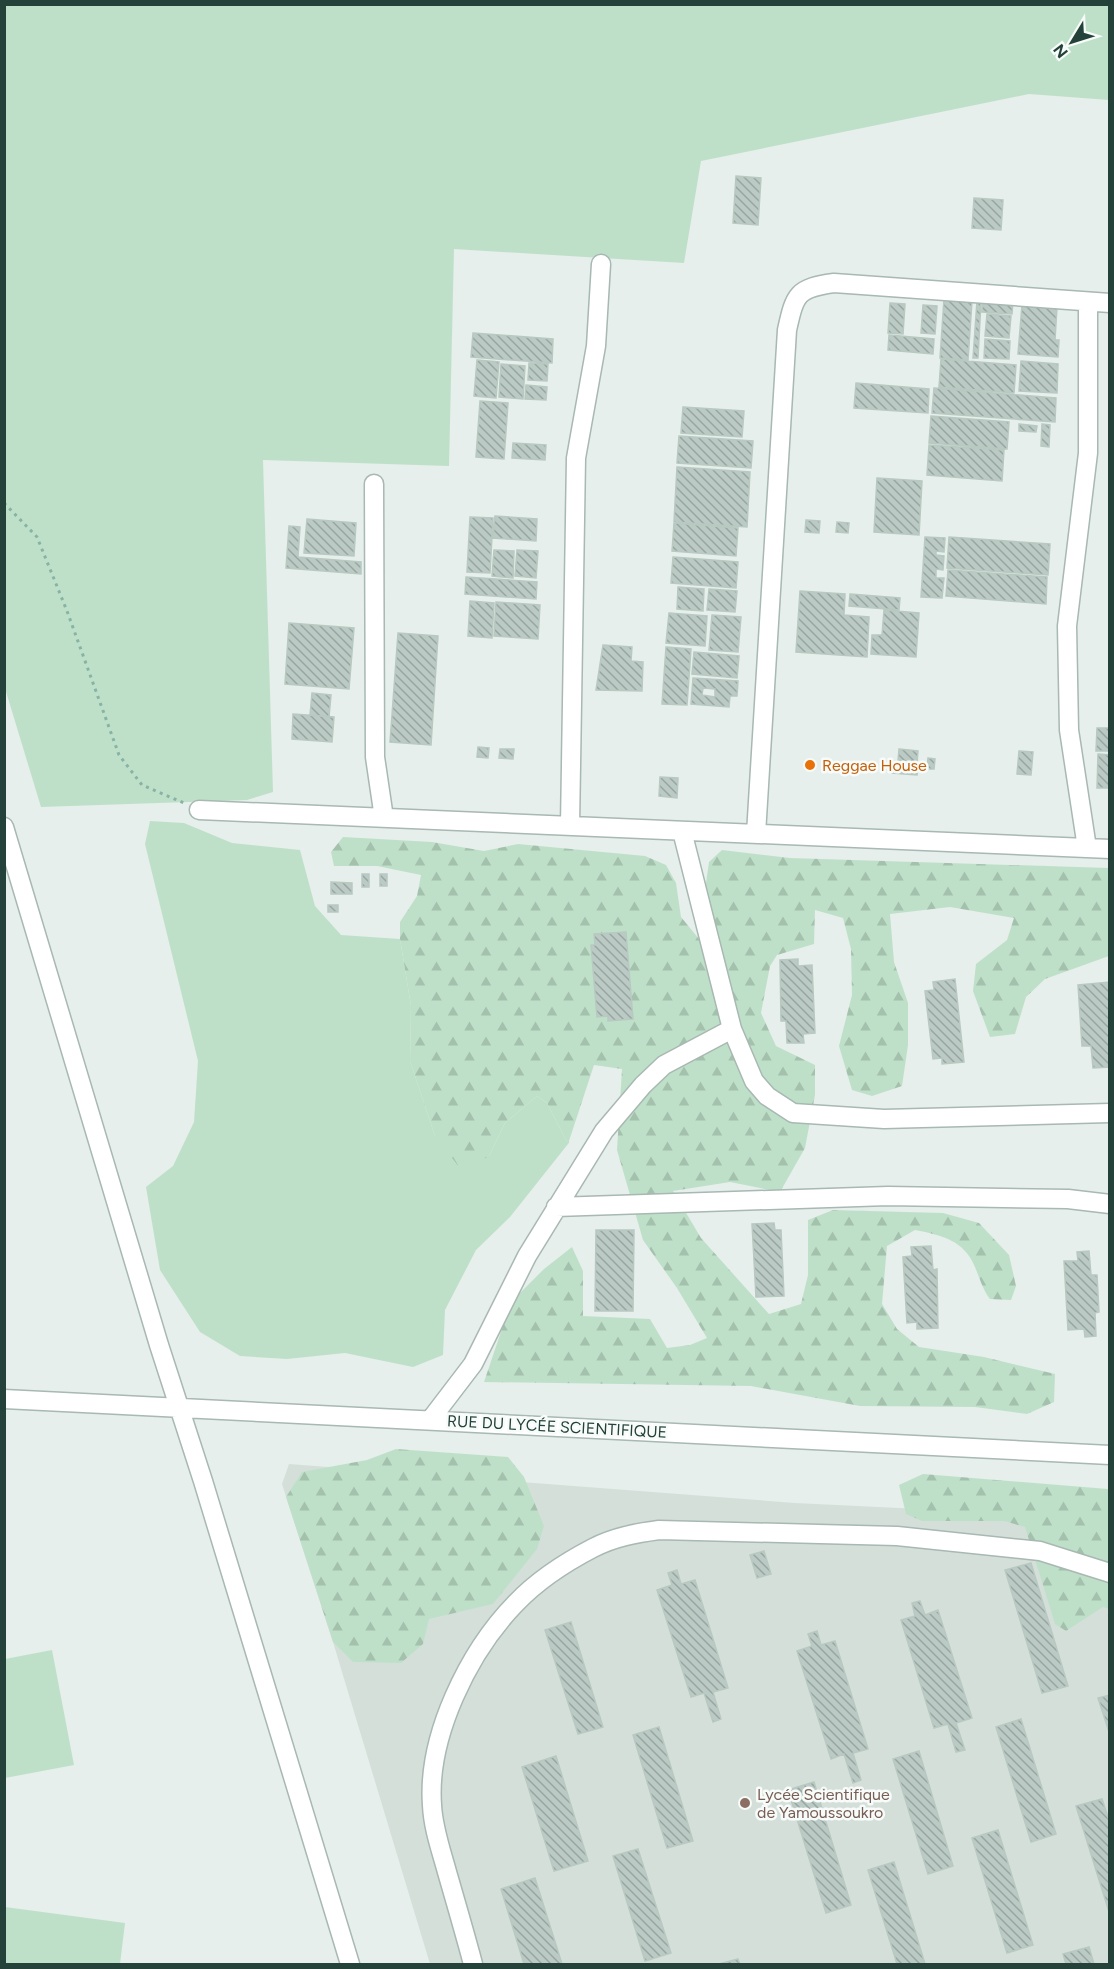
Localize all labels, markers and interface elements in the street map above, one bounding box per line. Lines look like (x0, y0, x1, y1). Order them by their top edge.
north arrow (1042, 12, 1102, 72)
text: N (1049, 40, 1072, 62)
place label: Reggae House (822, 756, 927, 775)
marker: Reggae House (803, 758, 817, 772)
street label: RUE DU LYCÉE SCIENTIFIQUE (447, 1411, 667, 1442)
place label: Lycée Scientifique de Yamoussoukro (757, 1785, 890, 1822)
marker: Lycée Scientifique de Yamoussoukro (738, 1796, 752, 1810)

